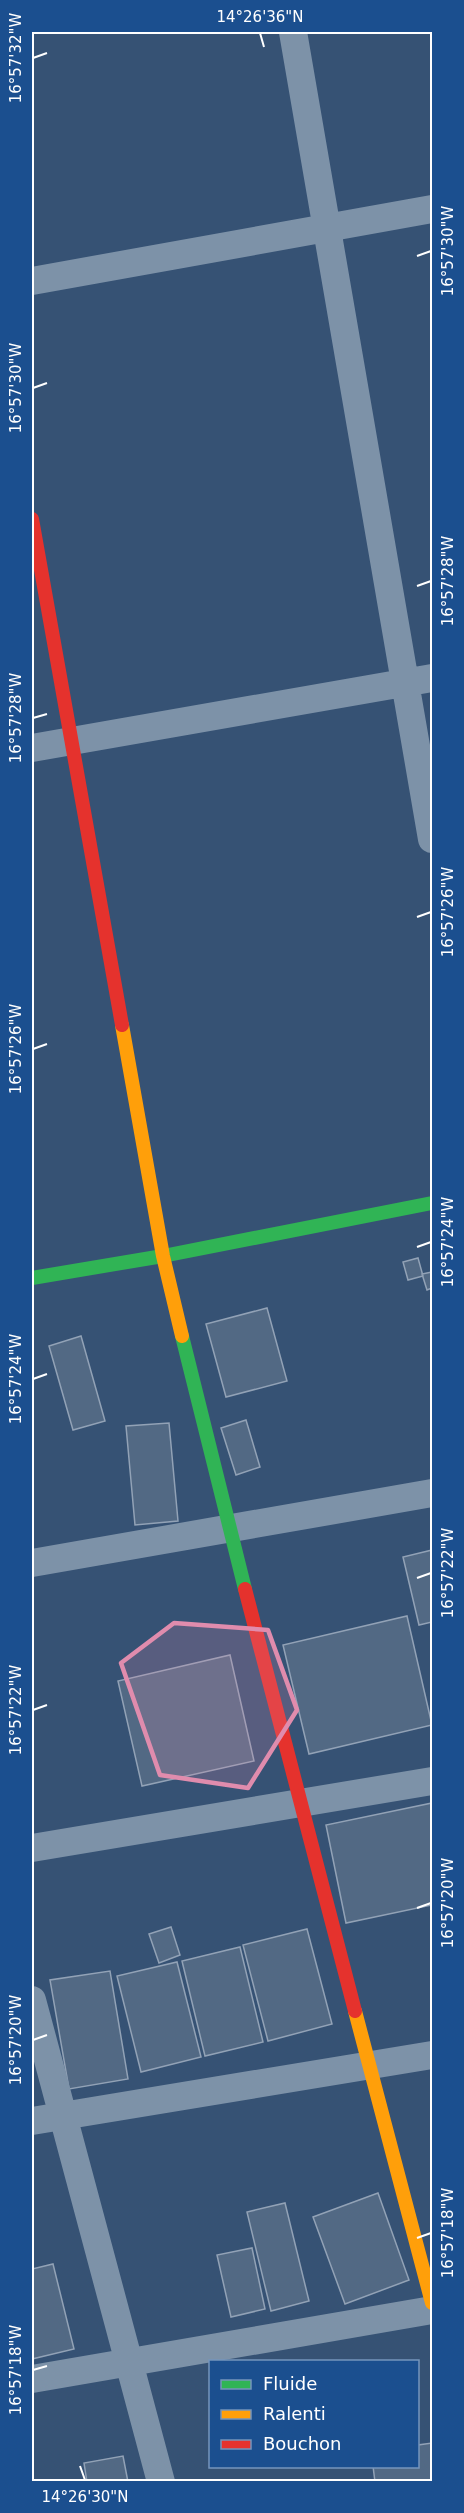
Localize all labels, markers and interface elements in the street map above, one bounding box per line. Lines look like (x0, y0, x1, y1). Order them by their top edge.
text: 14°26'36"N (216, 8, 304, 26)
text: 16°57'32"W (7, 13, 25, 103)
text: 16°57'30"W (439, 206, 457, 296)
text: 16°57'30"W (7, 343, 25, 433)
text: 16°57'28"W (439, 536, 457, 626)
text: 16°57'28"W (7, 673, 25, 763)
text: 16°57'26"W (439, 867, 457, 957)
text: 16°57'26"W (7, 1004, 25, 1094)
text: 16°57'24"W (439, 1197, 457, 1287)
text: 16°57'24"W (7, 1334, 25, 1424)
text: 16°57'22"W (439, 1528, 457, 1618)
text: 16°57'22"W (7, 1665, 25, 1755)
text: 16°57'20"W (439, 1858, 457, 1948)
text: 16°57'20"W (7, 1995, 25, 2085)
text: 16°57'18"W (439, 2188, 457, 2278)
text: 16°57'18"W (7, 2325, 25, 2415)
legend (209, 2360, 419, 2468)
text: Fluide (263, 2373, 317, 2394)
text: Ralenti (263, 2403, 326, 2424)
text: Bouchon (263, 2433, 342, 2454)
text: 14°26'30"N (41, 2488, 129, 2506)

